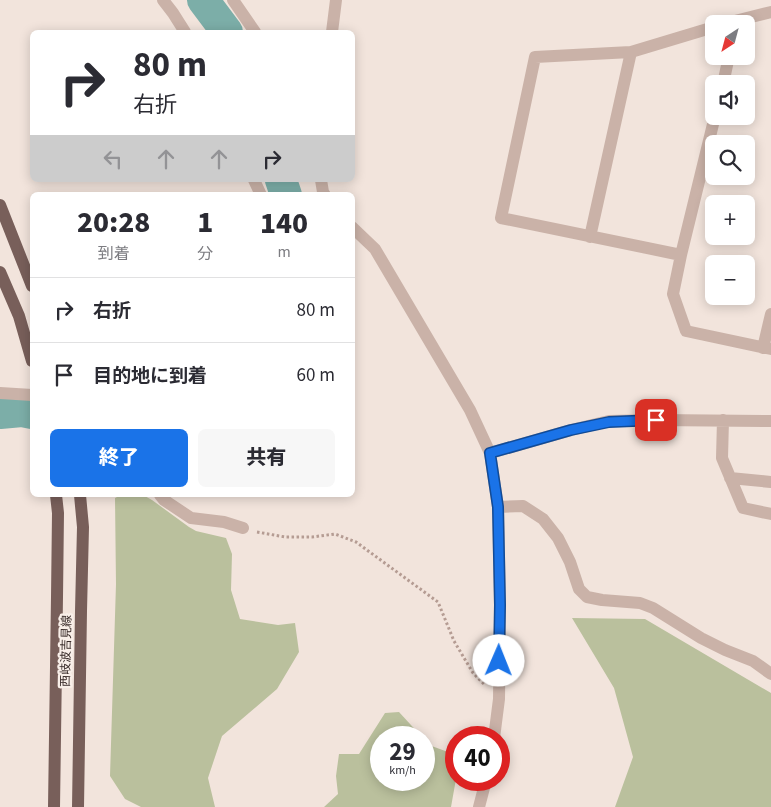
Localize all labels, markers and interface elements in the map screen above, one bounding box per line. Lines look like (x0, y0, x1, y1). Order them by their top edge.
north arrow (705, 15, 755, 65)
map controls (705, 15, 755, 305)
text: 80 m (133, 40, 207, 90)
icon: right (50, 50, 115, 115)
button: sound (705, 75, 755, 125)
text: 右折 (133, 89, 177, 121)
button: search (705, 135, 755, 185)
icon: left (99, 145, 127, 173)
icon: ahead (152, 145, 180, 173)
icon: ahead (205, 145, 233, 173)
icon: right (258, 145, 286, 173)
button: + (705, 195, 755, 245)
text: 20:28 (77, 201, 150, 244)
text: 1 (197, 201, 213, 244)
text: 140 (260, 202, 308, 245)
text: m (277, 241, 291, 263)
text: 到着 (98, 243, 130, 265)
text: 分 (197, 243, 213, 265)
button: − (705, 255, 755, 305)
icon: right (50, 296, 78, 324)
text: 80 m (297, 297, 335, 324)
text: 右折 (93, 298, 131, 325)
icon: arrive (50, 361, 78, 389)
text: 60 m (297, 362, 335, 389)
text: 目的地に到着 (93, 363, 207, 390)
pin (635, 399, 677, 441)
icon: arrive (642, 406, 670, 434)
button: 終了 (50, 429, 188, 487)
button: 共有 (198, 429, 335, 487)
street label: 西岐波吉見線 (57, 615, 76, 687)
position arrow (472, 634, 524, 686)
speed limit sign: 40 (445, 726, 510, 791)
text: 29 (389, 734, 416, 770)
text: km/h (389, 762, 416, 779)

